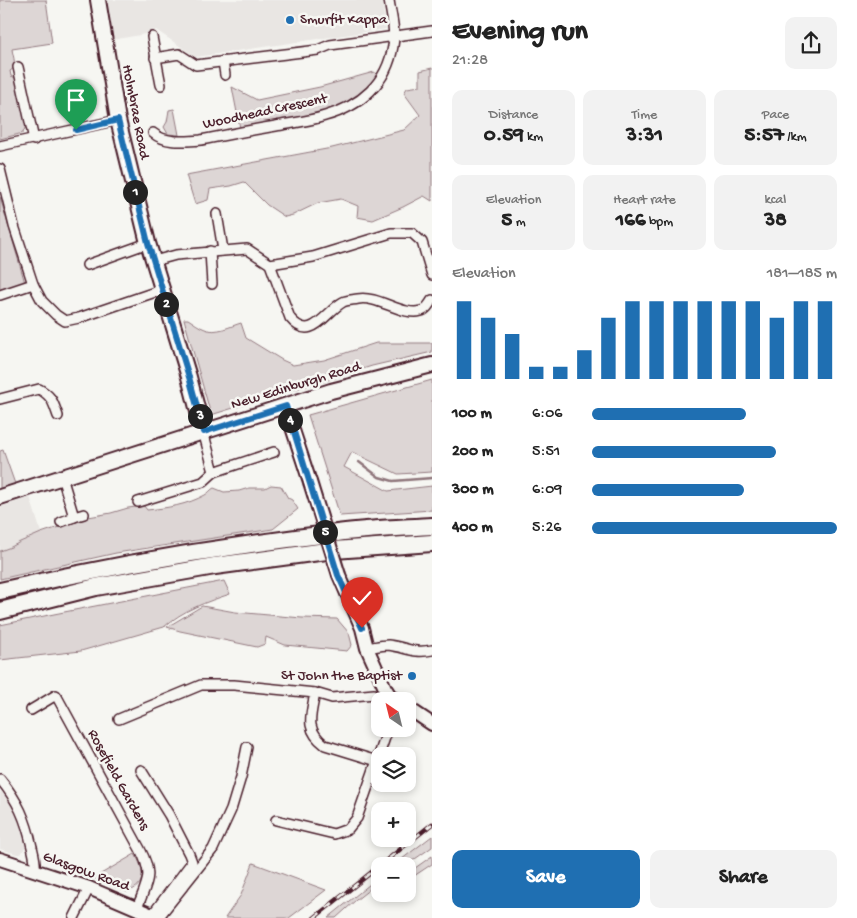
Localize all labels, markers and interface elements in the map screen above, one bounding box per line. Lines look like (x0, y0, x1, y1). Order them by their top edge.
place label: Smurfit Kappa (300, 11, 388, 29)
marker: Smurfit Kappa (284, 14, 296, 26)
text: Evening run (452, 16, 588, 49)
button: share (785, 17, 837, 69)
text: 21:28 (452, 52, 488, 71)
street label: Holmbrae Road (117, 63, 153, 162)
pin (55, 79, 97, 130)
icon: arrive (62, 86, 90, 114)
street label: Woodhead Crescent (201, 90, 331, 134)
text: Distance (489, 107, 538, 124)
text: Time (632, 107, 657, 124)
text: Pace (762, 107, 789, 124)
text: 0.59 (484, 124, 524, 149)
text: 3:31 (626, 124, 663, 149)
text: 5:57 (744, 124, 784, 149)
text: km (524, 129, 543, 146)
text: /km (784, 129, 807, 146)
pin: 1 (122, 180, 148, 204)
text: 1 (133, 184, 138, 201)
text: Elevation (486, 192, 541, 209)
text: Heart rate (613, 192, 676, 209)
text: kcal (765, 192, 786, 209)
text: 5 (501, 209, 512, 234)
text: 166 (616, 209, 646, 234)
text: 38 (764, 209, 787, 234)
text: m (512, 214, 526, 231)
text: bpm (646, 214, 673, 231)
text: Elevation (452, 265, 516, 284)
text: 181–185 m (767, 265, 837, 284)
pin: 2 (154, 292, 178, 316)
text: 2 (163, 296, 170, 313)
street label: New Edinburgh Road (229, 357, 364, 414)
pin: 3 (188, 404, 212, 428)
text: 100 m (452, 405, 492, 424)
text: 6:06 (532, 405, 562, 424)
text: 3 (197, 408, 204, 425)
pin: 4 (278, 408, 302, 432)
text: 4 (287, 412, 294, 429)
text: 200 m (452, 443, 493, 462)
text: 5:51 (532, 443, 560, 462)
text: 300 m (452, 481, 494, 500)
text: 6:09 (532, 481, 562, 500)
text: 400 m (452, 519, 493, 538)
text: 5:26 (532, 519, 561, 538)
pin: 5 (312, 520, 338, 544)
text: 5 (322, 524, 329, 541)
pin (341, 577, 383, 628)
icon: check (348, 584, 376, 612)
place label: St John the Baptist (281, 667, 404, 685)
marker: St John the Baptist (406, 670, 418, 682)
north arrow (371, 692, 416, 738)
map controls (371, 692, 416, 902)
street label: Rosefield Gardens (83, 726, 153, 834)
button: layers (371, 747, 416, 792)
button: + (371, 802, 416, 847)
street label: Glasgow Road (40, 848, 133, 896)
button: Save (452, 850, 640, 908)
button: Share (650, 850, 837, 908)
button: − (371, 857, 416, 902)

